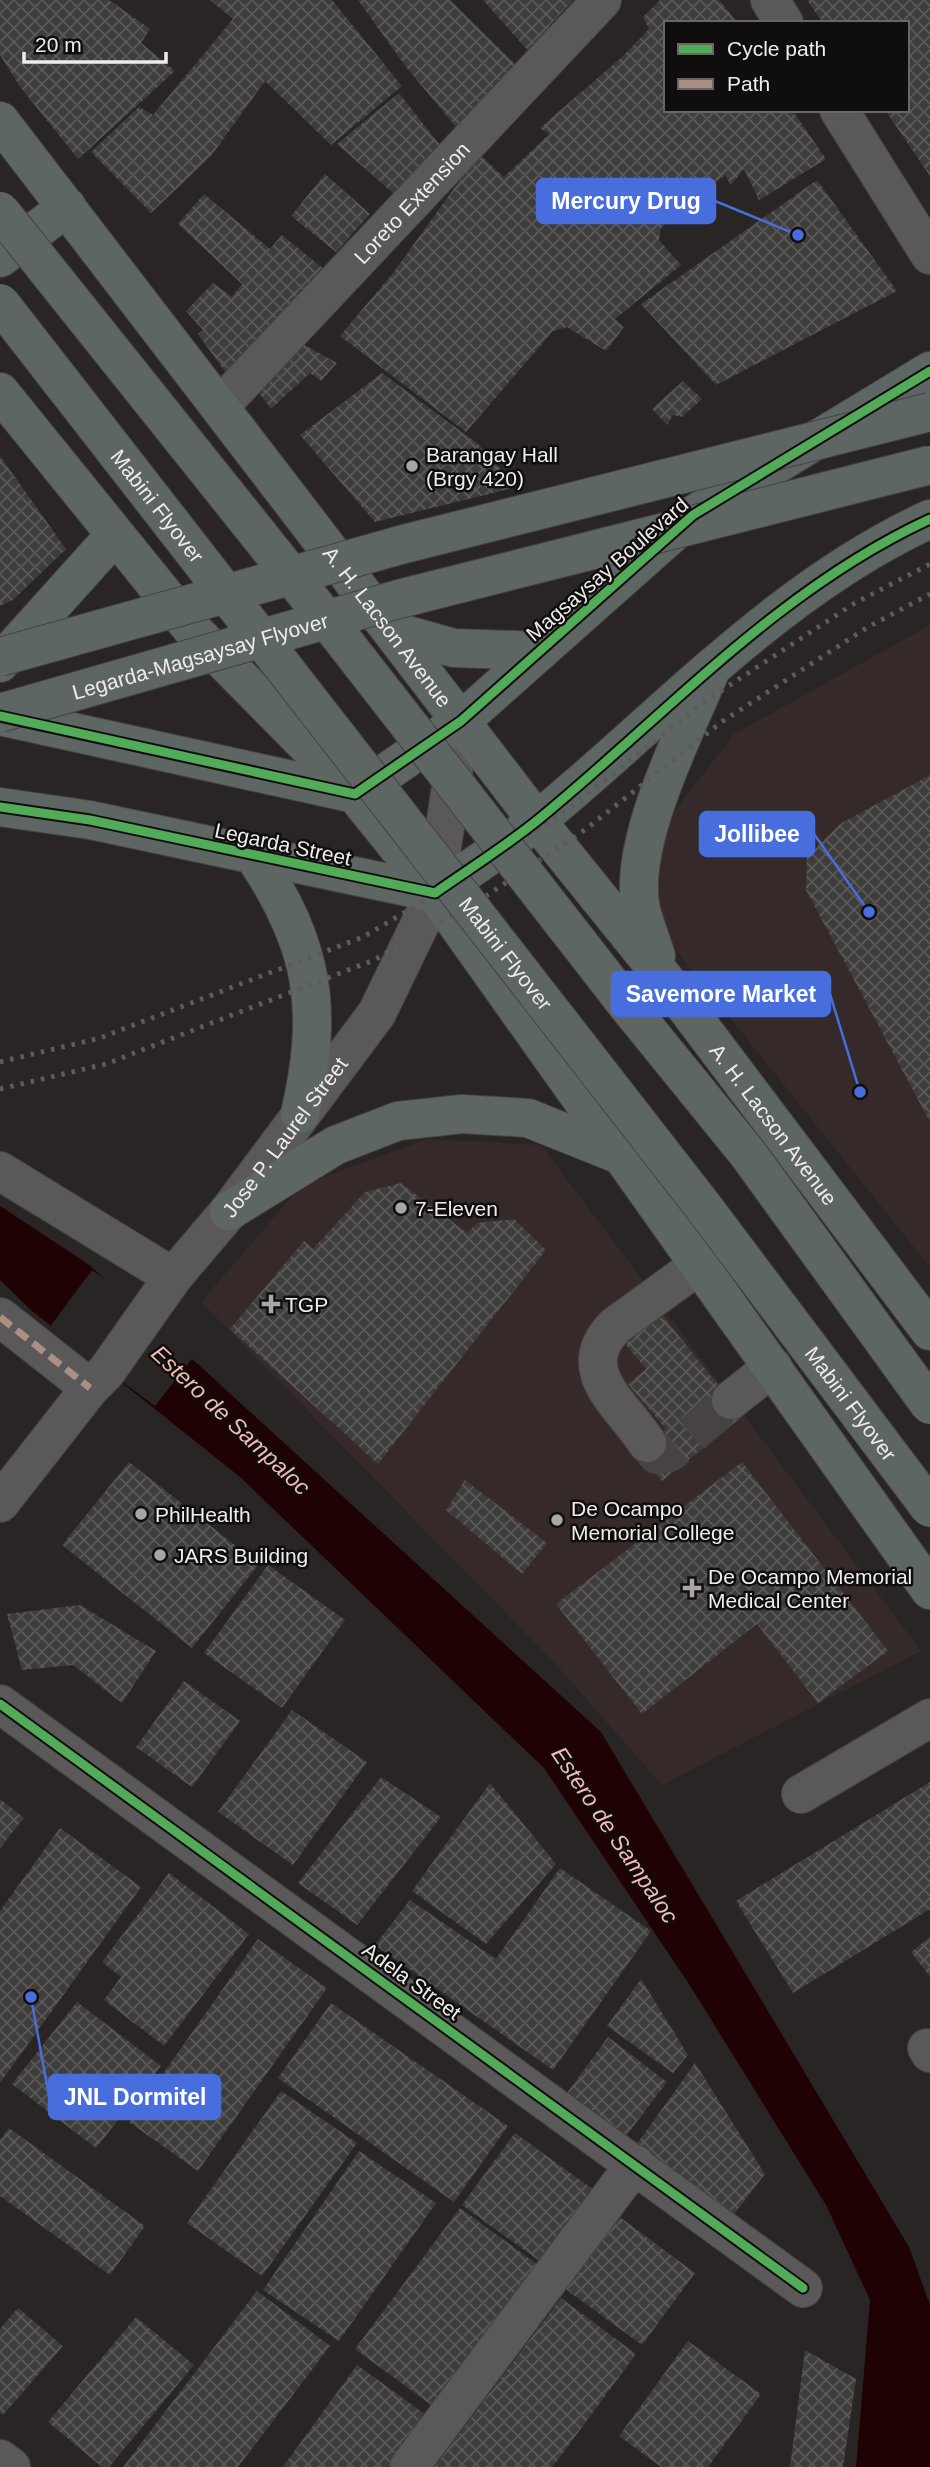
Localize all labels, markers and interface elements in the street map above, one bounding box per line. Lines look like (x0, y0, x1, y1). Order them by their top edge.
scale bar (24, 21, 166, 65)
legend (664, 21, 909, 112)
text: 20 m (35, 33, 82, 56)
text: Cycle path (727, 37, 826, 60)
text: Path (727, 72, 770, 95)
street label: Loreto Extension (349, 137, 474, 268)
callout: Mercury Drug (537, 179, 715, 223)
text: Mercury Drug (551, 188, 701, 214)
place label: Barangay Hall (Brgy 420) (426, 443, 558, 490)
street label: Mabini Flyover (107, 445, 209, 567)
marker: Barangay Hall (Brgy 420) (404, 458, 420, 474)
street label: Magsaysay Boulevard (521, 493, 693, 645)
street label: A. H. Lacson Avenue (319, 542, 456, 711)
street label: Legarda-Magsaysay Flyover (69, 608, 331, 703)
callout: Jollibee (700, 812, 814, 856)
street label: Legarda Street (213, 818, 353, 870)
text: Jollibee (714, 821, 800, 847)
street label: Mabini Flyover (455, 892, 557, 1014)
callout: Savemore Market (612, 972, 830, 1016)
text: Savemore Market (626, 981, 817, 1007)
street label: A. H. Lacson Avenue (706, 1039, 842, 1209)
street label: Jose P. Laurel Street (217, 1052, 352, 1221)
place label: 7-Eleven (415, 1197, 498, 1220)
marker: 7-Eleven (393, 1200, 409, 1216)
place label: TGP (285, 1293, 328, 1316)
marker: TGP (263, 1296, 279, 1312)
water label: Estero de Sampaloc (146, 1340, 316, 1500)
street label: Mabini Flyover (801, 1342, 901, 1465)
place label: De Ocampo Memorial College (571, 1497, 734, 1544)
place label: PhilHealth (155, 1503, 251, 1526)
marker: PhilHealth (133, 1506, 149, 1522)
marker: De Ocampo Memorial College (549, 1512, 565, 1528)
place label: JARS Building (174, 1544, 308, 1567)
marker: JARS Building (152, 1547, 168, 1563)
place label: De Ocampo Memorial Medical Center (708, 1565, 912, 1612)
marker: De Ocampo Memorial Medical Center (682, 1578, 702, 1598)
water label: Estero de Sampaloc (546, 1742, 684, 1929)
street label: Adela Street (358, 1938, 466, 2024)
callout: JNL Dormitel (49, 2075, 220, 2119)
text: JNL Dormitel (64, 2084, 206, 2110)

